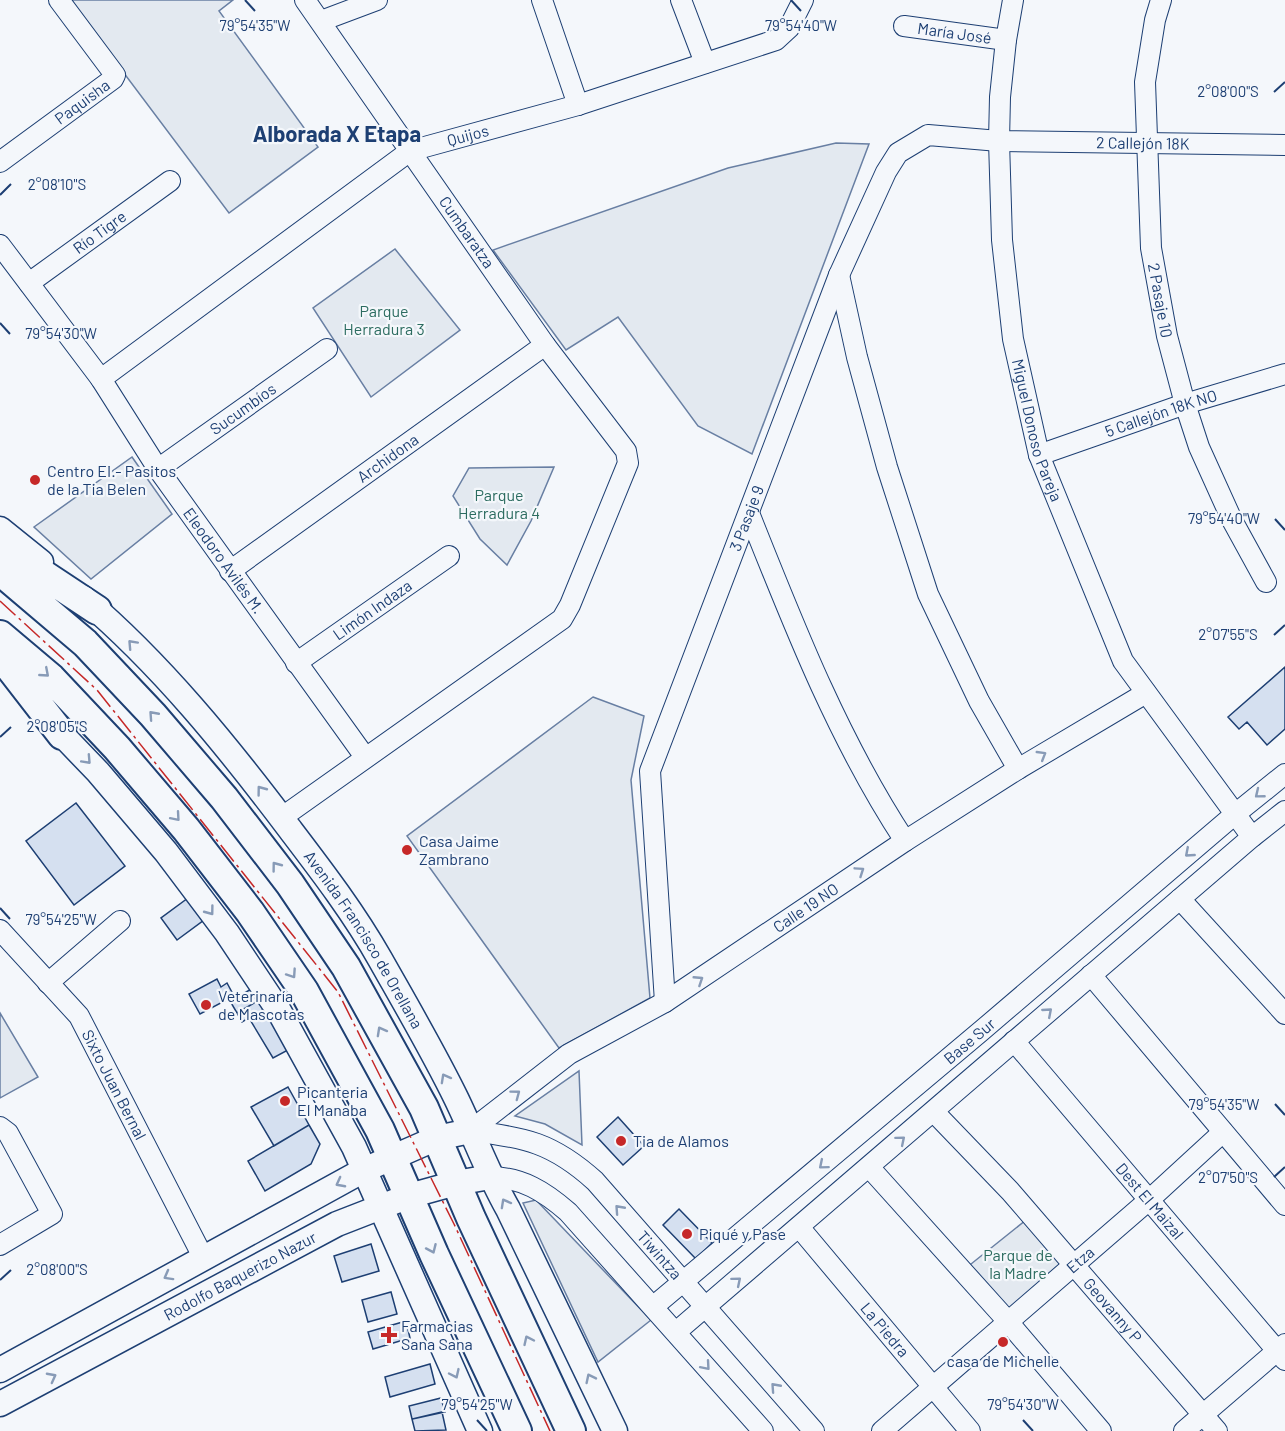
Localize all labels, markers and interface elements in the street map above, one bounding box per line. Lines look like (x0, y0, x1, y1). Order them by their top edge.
text: 79°54'35"W (220, 16, 290, 34)
text: 79°54'40"W (765, 16, 837, 34)
street label: María José (916, 18, 993, 47)
street label: Paquisha (51, 75, 113, 128)
text: 2°08'00"S (1197, 82, 1259, 100)
district label: Alborada X Etapa (253, 120, 421, 146)
street label: Quijos (445, 120, 491, 149)
street label: 2 Callejón 18K (1096, 132, 1190, 153)
text: 2°08'10"S (28, 175, 86, 193)
street label: Cumbaratza (436, 192, 499, 271)
street label: Río Tigre (69, 206, 129, 257)
street label: 2 Pasaje 10 (1145, 261, 1177, 339)
park label: Parque Herradura 3 (343, 301, 425, 338)
text: 79°54'30"W (25, 324, 97, 342)
street label: Miguel Donoso Pareja (1009, 357, 1067, 504)
street label: Sucumbíos (206, 378, 279, 438)
street label: 5 Callejón 18K NO (1102, 385, 1219, 440)
street label: Archidona (353, 429, 422, 486)
place label: Centro EI.- Pasitos de la Tia Belen (47, 461, 176, 498)
marker: Centro EI.- Pasitos de la Tia Belen (28, 473, 42, 487)
street label: 3 Pasaje 9 (725, 482, 767, 554)
park label: Parque Herradura 4 (458, 485, 540, 522)
street label: Eleodoro Avilés M. (180, 504, 269, 617)
text: 79°54'40"W (1188, 509, 1260, 527)
street label: Limón Indaza (329, 575, 415, 643)
text: 2°07'55"S (1198, 625, 1258, 643)
one-way arrow (128, 640, 139, 651)
one-way arrow (38, 666, 49, 677)
one-way arrow (149, 712, 160, 722)
text: 2°08'05"S (27, 717, 87, 735)
one-way arrow (1036, 750, 1046, 762)
one-way arrow (79, 753, 90, 764)
one-way arrow (257, 786, 268, 797)
one-way arrow (1255, 787, 1266, 798)
one-way arrow (169, 810, 180, 821)
place label: Casa Jaime Zambrano (419, 831, 499, 868)
marker: Casa Jaime Zambrano (400, 843, 414, 857)
one-way arrow (1185, 846, 1196, 857)
street label: Avenida Francisco de Orellana (301, 847, 427, 1032)
one-way arrow (273, 862, 284, 873)
one-way arrow (854, 867, 865, 878)
street label: Calle 19 NO (769, 878, 842, 936)
one-way arrow (203, 904, 214, 915)
text: 79°54'25"W (25, 910, 97, 928)
one-way arrow (285, 967, 296, 978)
one-way arrow (692, 976, 703, 987)
place label: Veterinaría de Mascotas (218, 986, 304, 1023)
marker: Veterinaría de Mascotas (199, 998, 213, 1012)
one-way arrow (1041, 1008, 1052, 1019)
street label: Base Sur (939, 1013, 999, 1068)
street label: Sixto Juan Bernal (79, 1026, 151, 1143)
one-way arrow (377, 1026, 388, 1037)
one-way arrow (441, 1074, 452, 1084)
place label: Picanteria El Manaba (297, 1082, 368, 1119)
one-way arrow (509, 1090, 520, 1101)
marker: Picanteria El Manaba (278, 1094, 292, 1108)
text: 79°54'35"W (1189, 1095, 1259, 1113)
place label: Tia de Alamos (633, 1131, 729, 1150)
marker: Tia de Alamos (614, 1134, 628, 1148)
one-way arrow (894, 1136, 905, 1147)
one-way arrow (819, 1158, 830, 1169)
street label: Dest El Maizal (1113, 1159, 1188, 1243)
text: 2°07'50"S (1198, 1168, 1258, 1186)
one-way arrow (335, 1176, 346, 1187)
one-way arrow (501, 1199, 512, 1209)
one-way arrow (615, 1205, 626, 1216)
place label: Piqué y Pase (699, 1224, 786, 1243)
street label: Tiwintza (634, 1226, 687, 1283)
street label: Rodolfo Baquerizo Nazur (160, 1227, 319, 1324)
marker: Piqué y Pase (680, 1227, 694, 1241)
street label: Etza (1062, 1242, 1098, 1276)
one-way arrow (425, 1243, 437, 1254)
park label: Parque de la Madre (983, 1245, 1053, 1282)
text: 2°08'00"S (26, 1260, 88, 1278)
one-way arrow (164, 1269, 174, 1280)
street label: Geovanny P (1080, 1274, 1146, 1346)
one-way arrow (730, 1277, 741, 1288)
street label: La Piedra (857, 1298, 914, 1361)
place label: Farmacias Sana Sana (401, 1316, 473, 1353)
marker: Farmacias Sana Sana (382, 1328, 396, 1342)
one-way arrow (524, 1335, 536, 1346)
marker: casa de Michelle (996, 1335, 1010, 1349)
place label: casa de Michelle (947, 1351, 1059, 1370)
one-way arrow (699, 1359, 710, 1370)
one-way arrow (447, 1368, 459, 1379)
one-way arrow (45, 1373, 56, 1384)
one-way arrow (586, 1374, 597, 1385)
one-way arrow (772, 1383, 783, 1394)
text: 79°54'25"W (441, 1395, 513, 1413)
text: 79°54'30"W (987, 1395, 1059, 1413)

